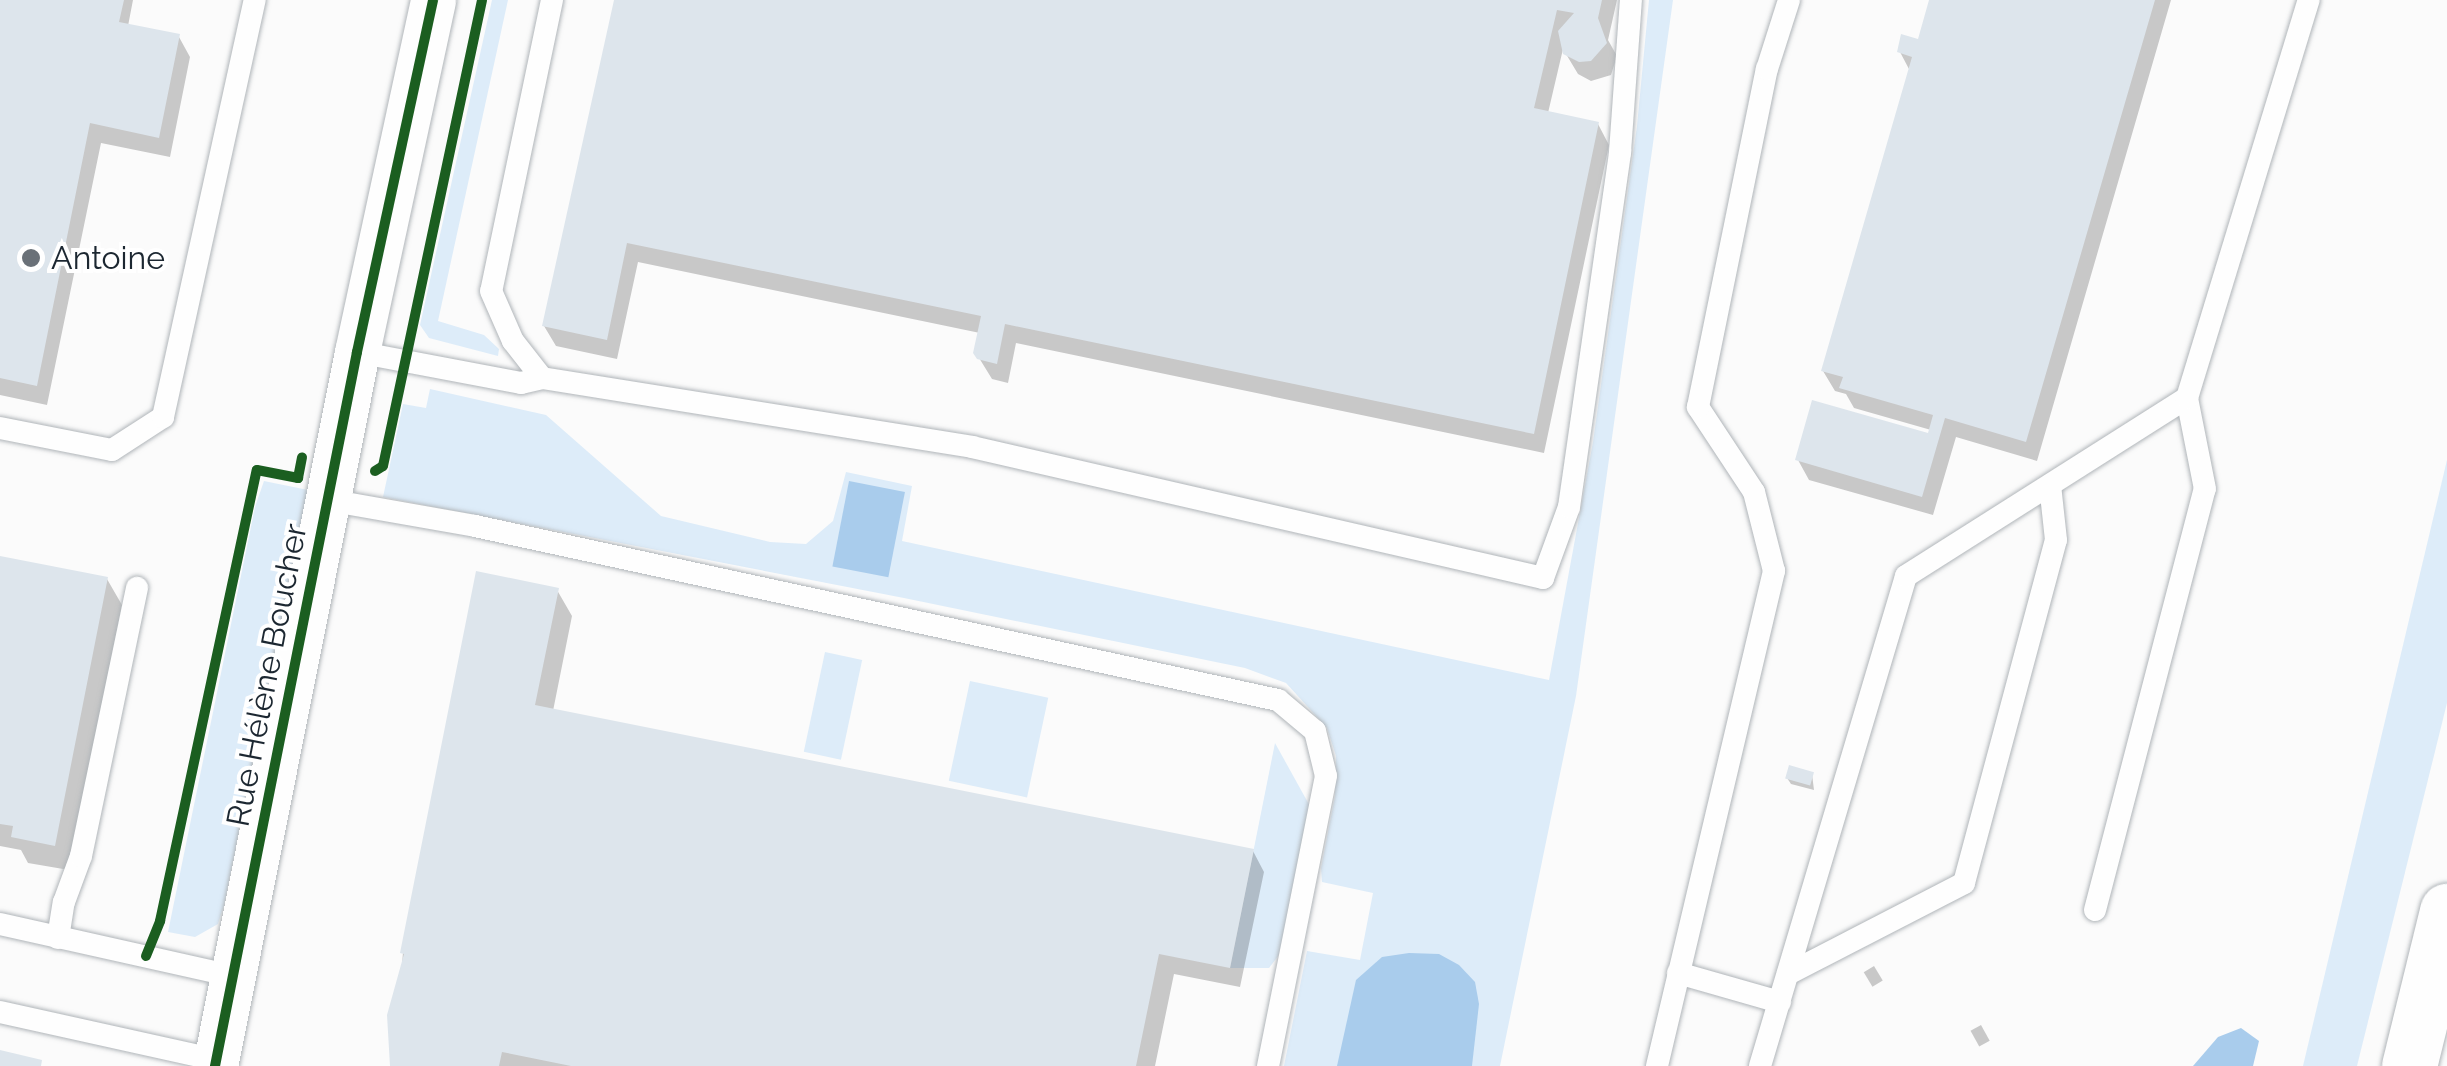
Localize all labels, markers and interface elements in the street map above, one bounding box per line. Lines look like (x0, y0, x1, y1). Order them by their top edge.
place label: Antoine (51, 239, 165, 277)
marker: Antoine (20, 247, 42, 269)
street label: Rue Hélène Boucher (219, 520, 315, 830)

